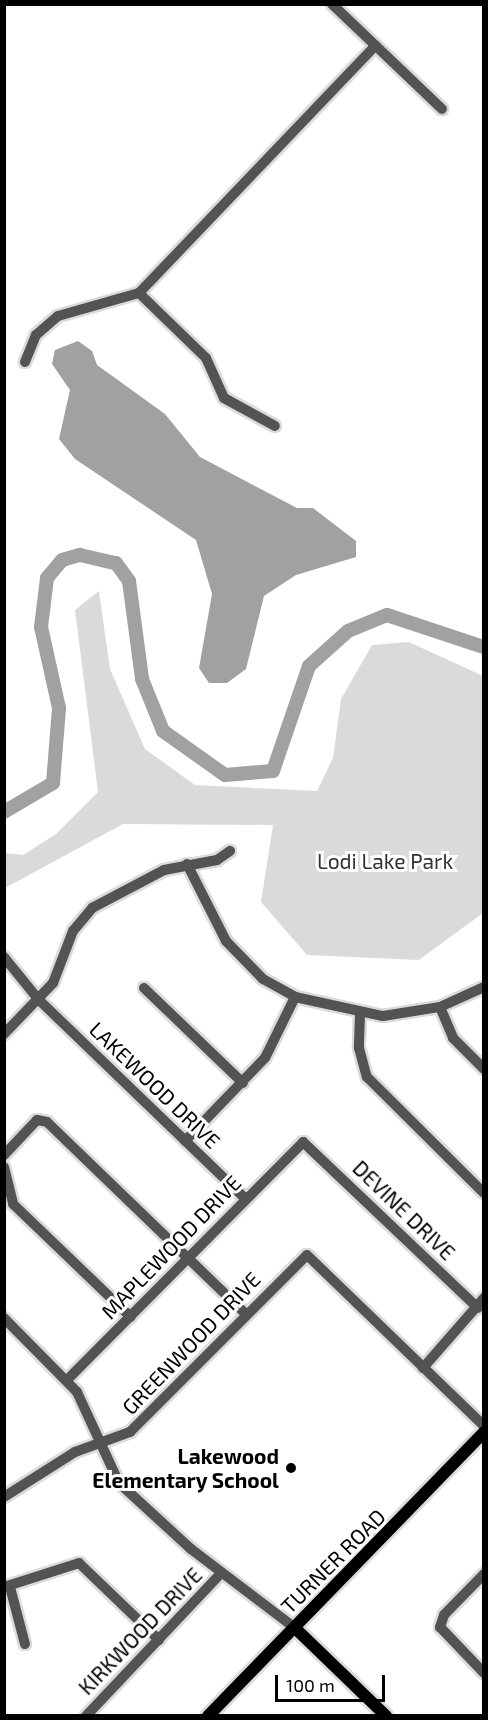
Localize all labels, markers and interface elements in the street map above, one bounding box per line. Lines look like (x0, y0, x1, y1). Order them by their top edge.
park label: Lodi Lake Park (317, 848, 453, 874)
street label: LAKEWOOD DRIVE (85, 1016, 225, 1154)
street label: DEVINE DRIVE (348, 1155, 460, 1265)
street label: MAPLEWOOD DRIVE (96, 1170, 246, 1324)
street label: GREENWOOD DRIVE (117, 1267, 265, 1419)
place label: Lakewood Elementary School (92, 1443, 279, 1493)
marker: Lakewood Elementary School (284, 1461, 298, 1475)
street label: TURNER ROAD (276, 1504, 390, 1618)
street label: KIRKWOOD DRIVE (73, 1562, 207, 1700)
scale bar (278, 1663, 388, 1701)
text: 100 m (286, 1674, 335, 1696)

